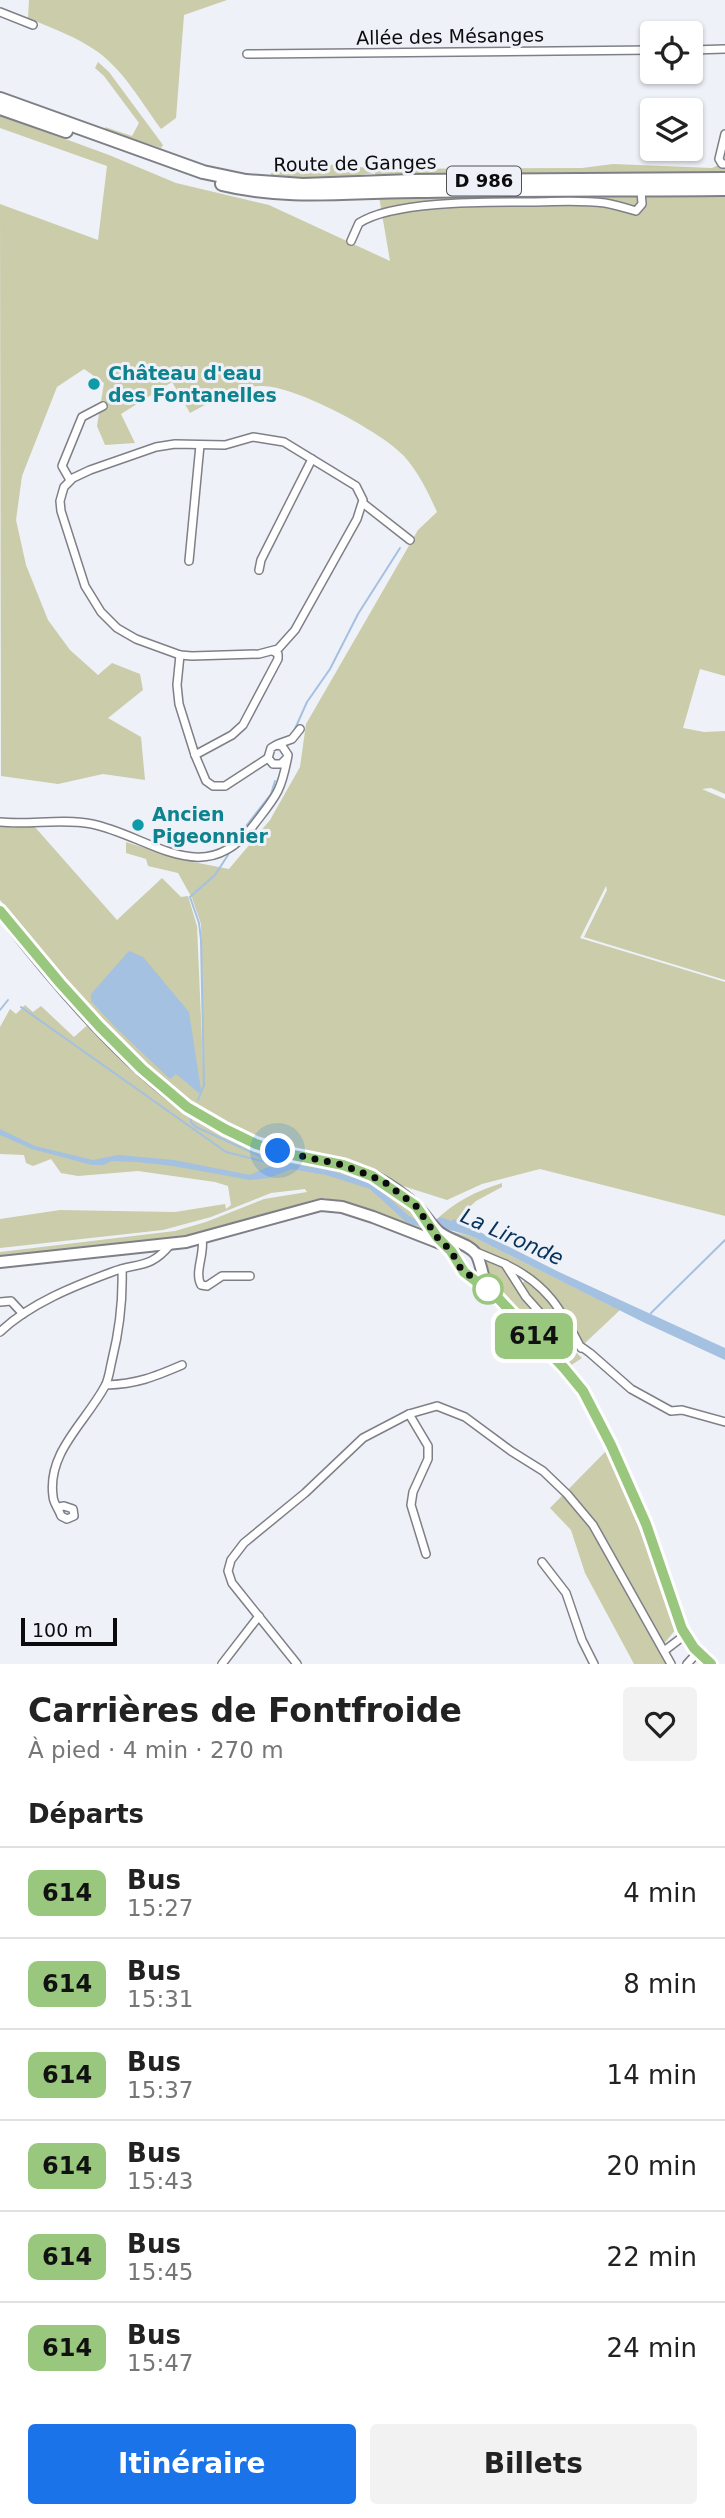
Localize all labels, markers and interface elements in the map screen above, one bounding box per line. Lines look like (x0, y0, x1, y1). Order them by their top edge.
map controls (640, 21, 703, 161)
button: locate (640, 21, 703, 84)
street label: Allée des Mésanges (356, 23, 544, 49)
button: layers (640, 98, 703, 161)
street label: Route de Ganges (273, 151, 437, 175)
road number: D 986 (447, 166, 521, 196)
place label: Château d'eau des Fontanelles (108, 362, 277, 406)
marker: Château d'eau des Fontanelles (86, 376, 102, 392)
place label: Ancien Pigeonnier (152, 803, 268, 847)
marker: Ancien Pigeonnier (130, 817, 146, 833)
your location (260, 1133, 295, 1168)
water label: La Lironde (457, 1204, 567, 1270)
unlabelled marker (473, 1274, 503, 1304)
line badge: 614 (494, 1313, 574, 1359)
text: 614 (509, 1322, 559, 1350)
scale bar (21, 1615, 117, 1647)
text: 100 m (32, 1619, 93, 1641)
button: heart (623, 1687, 697, 1761)
text: Carrières de Fontfroide (28, 1691, 462, 1730)
text: À pied · 4 min · 270 m (28, 1737, 284, 1763)
text: Départs (28, 1799, 144, 1829)
text: Bus (127, 1865, 181, 1895)
text: 4 min (623, 1878, 697, 1908)
text: 614 (42, 1879, 92, 1907)
text: 15:27 (127, 1895, 193, 1921)
text: Bus (127, 1956, 181, 1986)
text: 8 min (623, 1969, 697, 1999)
text: 614 (42, 1970, 92, 1998)
text: 15:31 (127, 1986, 193, 2012)
text: Bus (127, 2047, 181, 2077)
text: 14 min (607, 2060, 697, 2090)
text: 614 (42, 2061, 92, 2089)
text: 15:37 (127, 2077, 193, 2103)
text: Bus (127, 2138, 181, 2168)
text: 20 min (607, 2151, 697, 2181)
text: 614 (42, 2152, 92, 2180)
text: 15:43 (127, 2168, 193, 2194)
text: Bus (127, 2229, 181, 2259)
text: 22 min (607, 2242, 697, 2272)
text: 614 (42, 2243, 92, 2271)
text: 15:45 (127, 2259, 193, 2285)
text: Bus (127, 2320, 181, 2350)
text: 24 min (607, 2333, 697, 2363)
text: 614 (42, 2334, 92, 2362)
text: 15:47 (127, 2350, 193, 2376)
button: Itinéraire (28, 2424, 356, 2504)
button: Billets (370, 2424, 697, 2504)

